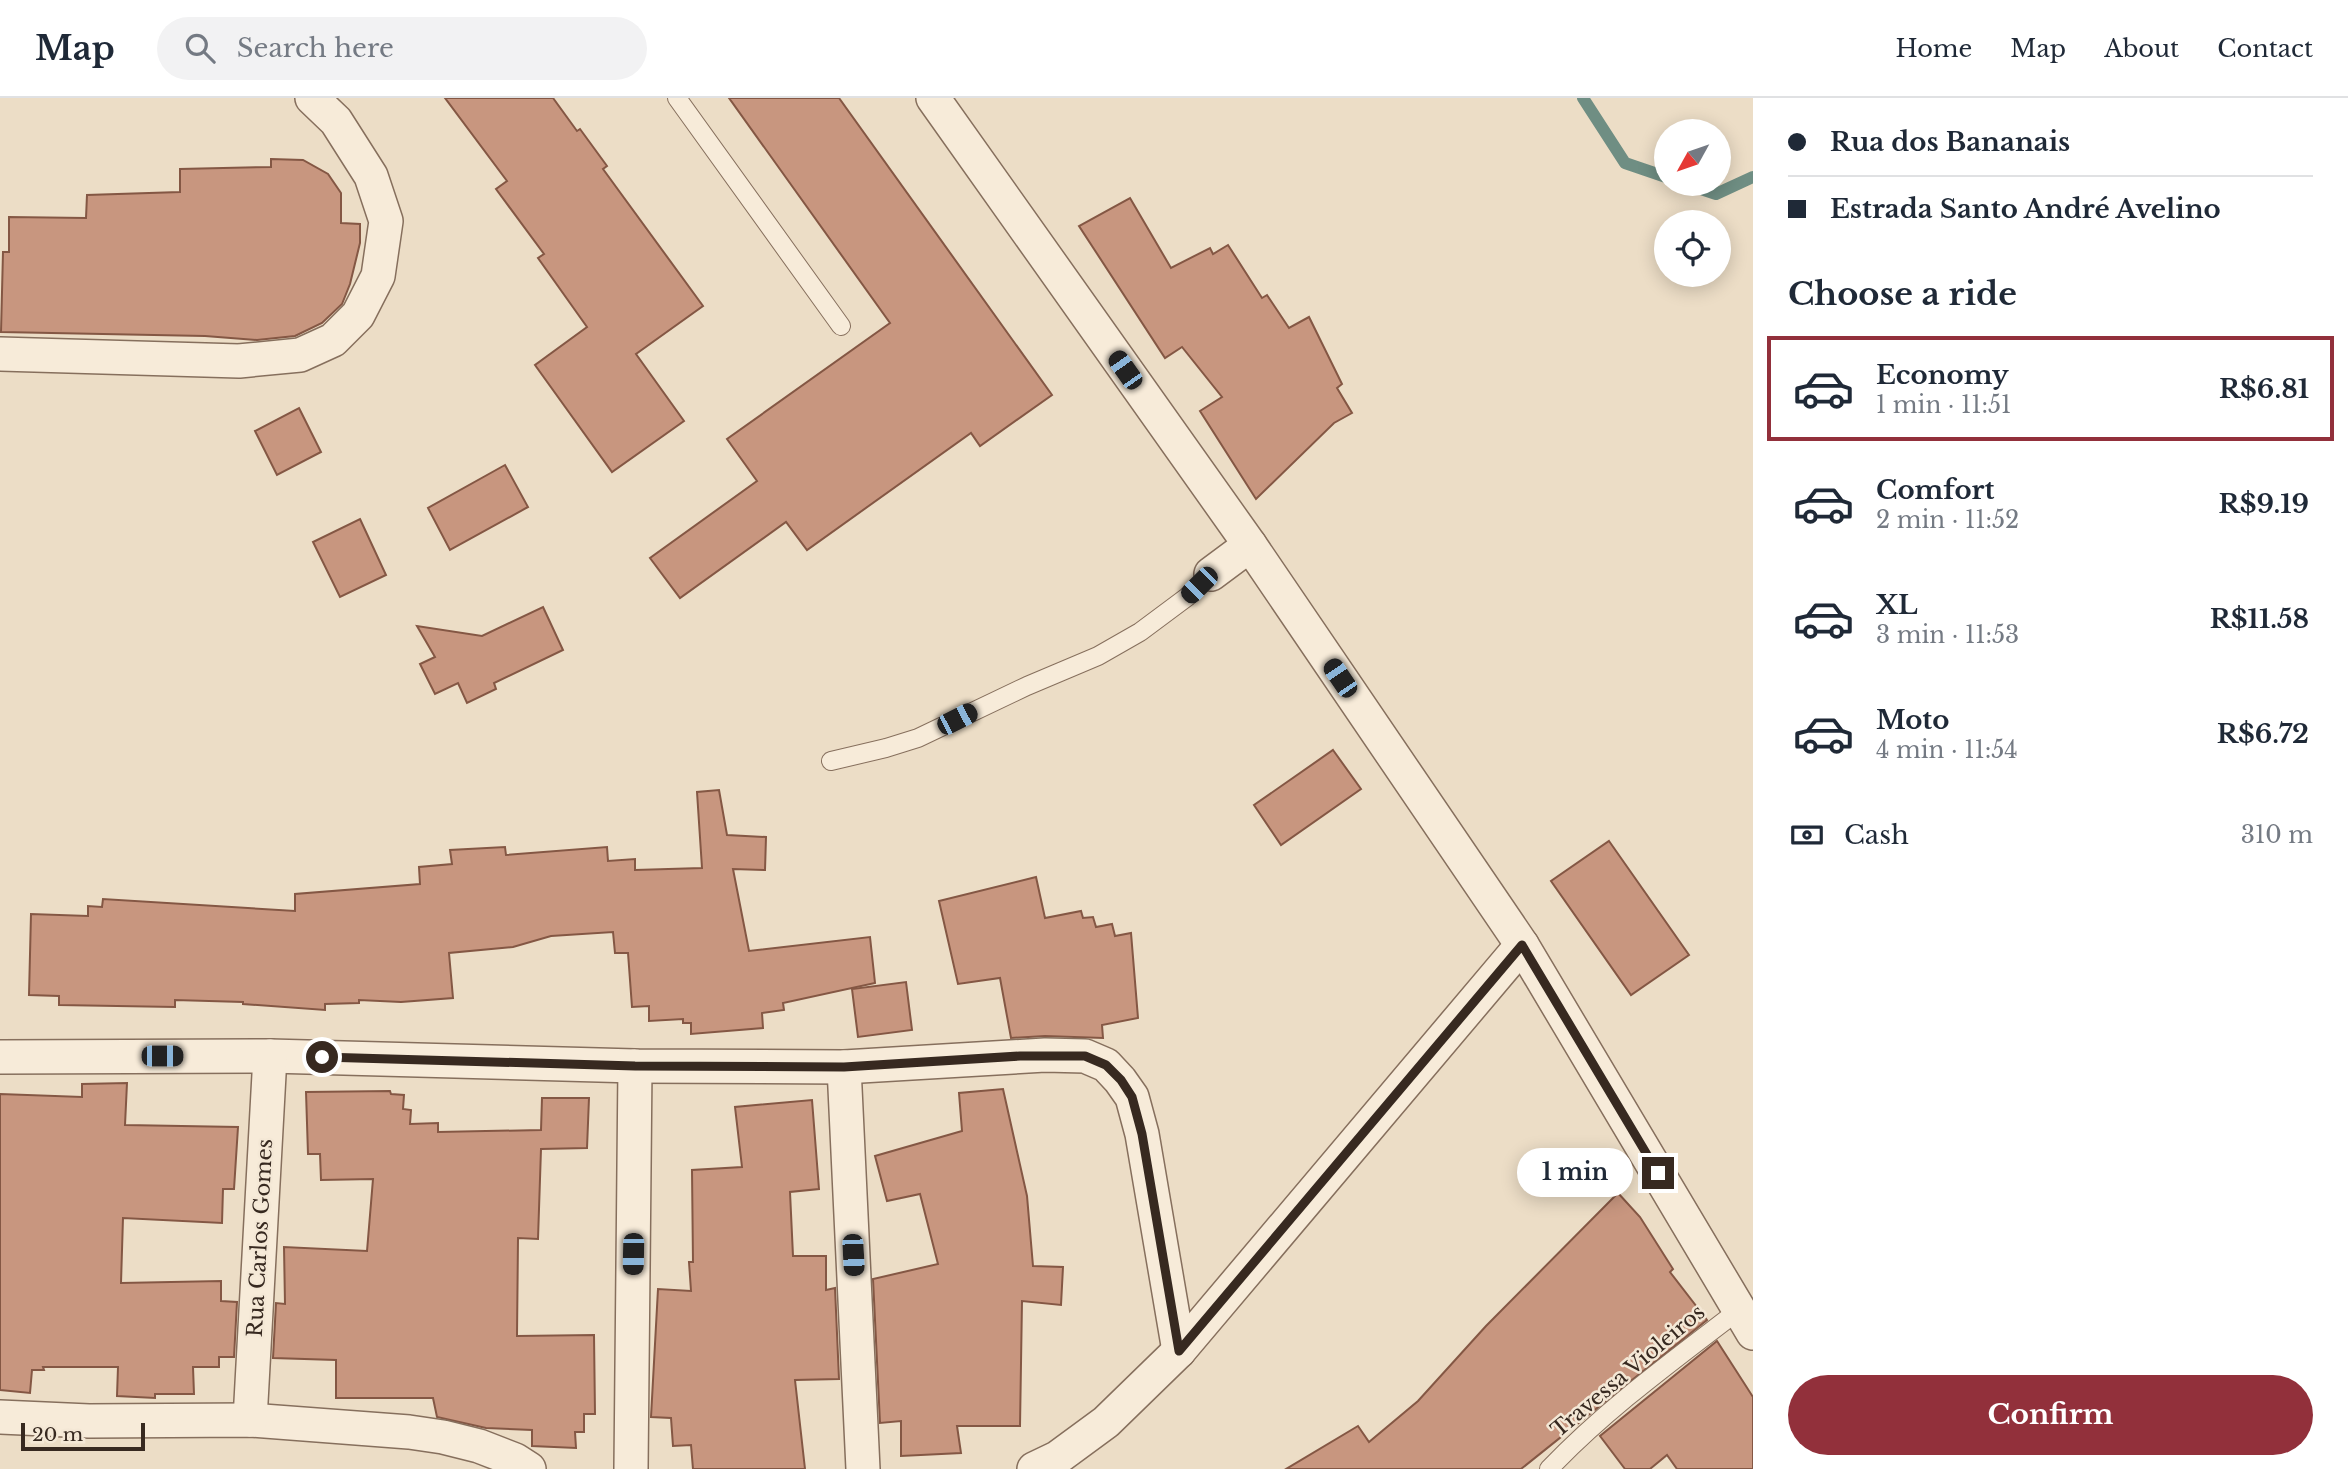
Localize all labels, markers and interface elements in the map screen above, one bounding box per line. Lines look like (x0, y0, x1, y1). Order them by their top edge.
search box (157, 17, 647, 80)
text: Map (35, 28, 115, 69)
icon: search (181, 29, 219, 67)
text: Search here (237, 32, 394, 64)
text: Home (1896, 34, 1972, 63)
text: Map (2010, 34, 2066, 63)
text: About (2104, 34, 2179, 63)
text: Contact (2217, 34, 2313, 63)
north arrow (1654, 119, 1731, 196)
map controls (1654, 119, 1731, 287)
text: Rua dos Bananais (1830, 126, 2070, 158)
text: Estrada Santo André Avelino (1830, 193, 2221, 225)
button: locate (1654, 210, 1731, 287)
text: Choose a ride (1788, 274, 2017, 314)
car (1105, 347, 1146, 393)
icon: car (1792, 357, 1855, 420)
text: Economy (1876, 359, 2009, 391)
text: R$6.81 (2219, 373, 2309, 405)
text: 1 min · 11:51 (1876, 391, 2011, 419)
icon: car (1792, 472, 1855, 535)
text: Comfort (1876, 474, 1994, 506)
text: R$9.19 (2219, 488, 2309, 520)
text: 2 min · 11:52 (1876, 506, 2019, 534)
car (1177, 563, 1222, 607)
icon: car (1792, 587, 1855, 650)
text: XL (1876, 589, 1918, 621)
text: R$11.58 (2210, 603, 2309, 635)
text: 3 min · 11:53 (1876, 621, 2019, 649)
car (1320, 655, 1361, 701)
car (934, 700, 981, 738)
icon: car (1792, 702, 1855, 765)
text: Moto (1876, 704, 1949, 736)
text: R$6.72 (2217, 718, 2309, 750)
text: 4 min · 11:54 (1876, 736, 2018, 764)
icon: cash (1788, 816, 1826, 854)
text: Cash (1844, 819, 1909, 851)
text: 310 m (2241, 821, 2313, 849)
route start (306, 1041, 338, 1073)
car (142, 1046, 184, 1067)
street label: Rua Carlos Gomes (242, 1138, 278, 1338)
callout: 1 min (1518, 1148, 1634, 1198)
route end (1642, 1157, 1674, 1189)
text: 1 min (1542, 1158, 1608, 1186)
car (623, 1233, 644, 1275)
car (842, 1233, 865, 1277)
street label: Travessa Violeiros (1546, 1299, 1710, 1443)
button: Confirm (1788, 1375, 2313, 1455)
scale bar (21, 1420, 145, 1452)
text: 20 m (32, 1423, 83, 1446)

